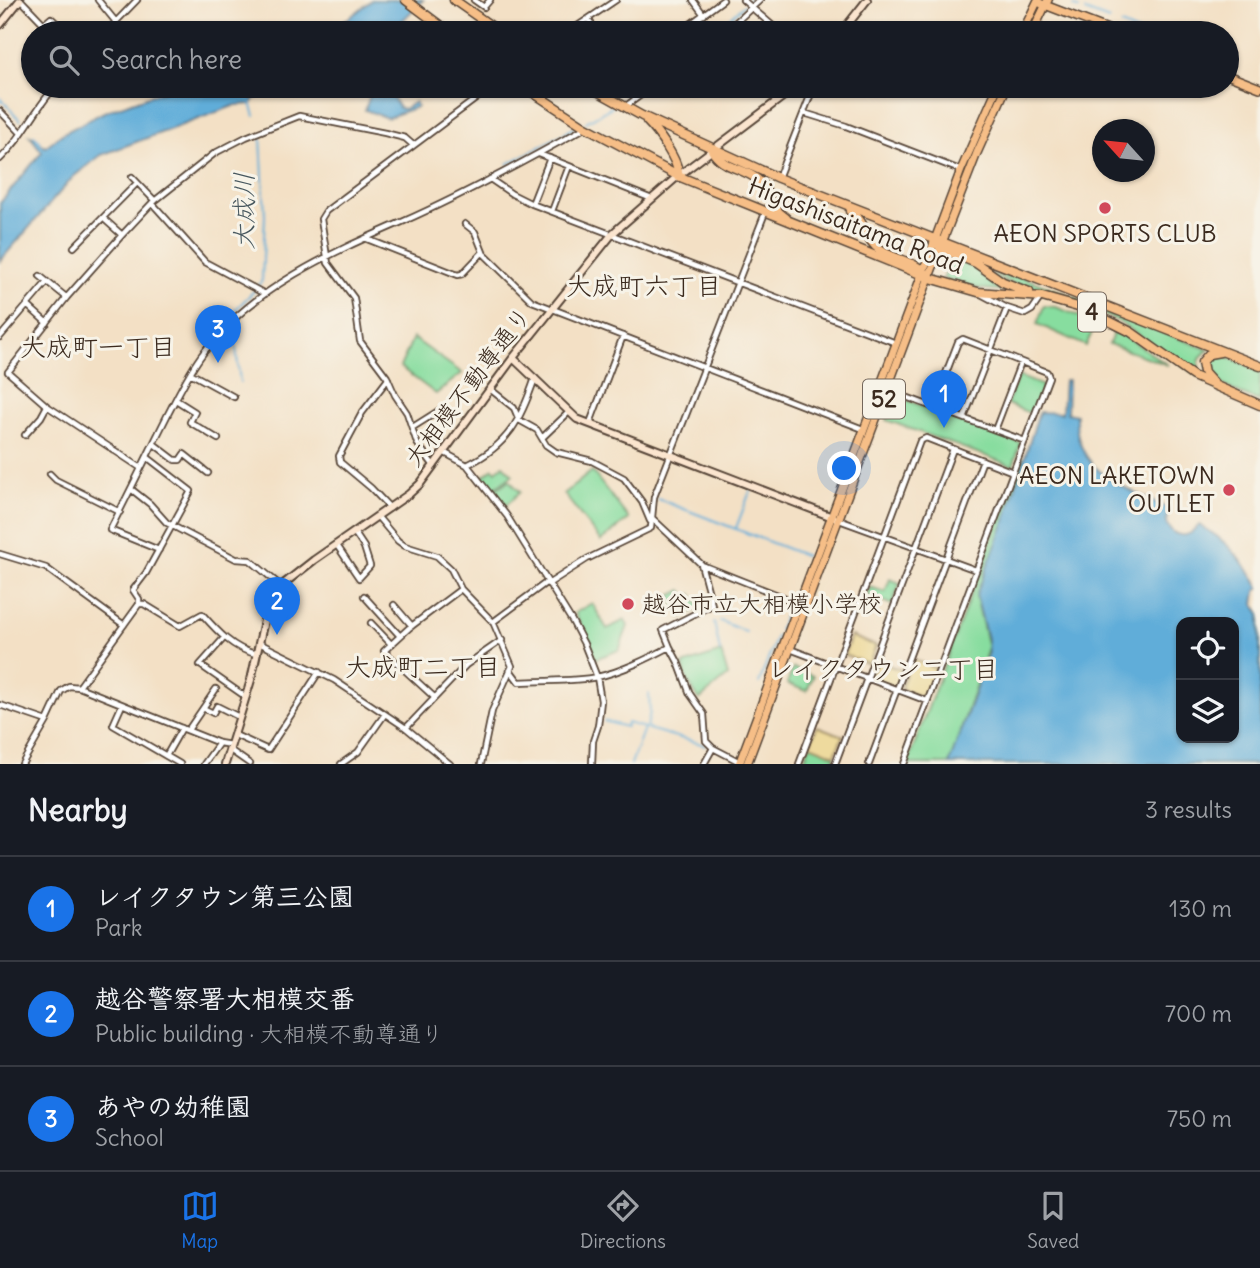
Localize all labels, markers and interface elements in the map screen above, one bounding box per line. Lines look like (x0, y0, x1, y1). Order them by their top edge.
search box (21, 21, 1239, 98)
icon: search (45, 41, 83, 79)
text: Search here (101, 43, 242, 76)
north arrow (1092, 119, 1155, 182)
street label: Higashisaitama Road (744, 170, 968, 280)
water label: 大成川 (227, 172, 260, 250)
marker: AEON SPORTS CLUB (1097, 200, 1113, 216)
place label: AEON SPORTS CLUB (993, 218, 1217, 248)
district label: 大成町六丁目 (566, 269, 722, 302)
road number: 4 (1078, 292, 1106, 332)
street label: 大相模不動尊通り (397, 301, 537, 472)
pin: 3 (195, 305, 241, 363)
district label: 大成町一丁目 (20, 330, 176, 363)
pin: 1 (921, 370, 967, 428)
road number: 52 (863, 380, 905, 418)
your location (827, 451, 861, 485)
place label: AEON LAKETOWN OUTLET (1019, 460, 1215, 518)
marker: AEON LAKETOWN OUTLET (1221, 482, 1237, 498)
pin: 2 (254, 577, 300, 635)
place label: 越谷市立大相模小学校 (642, 588, 882, 618)
marker: 越谷市立大相模小学校 (620, 596, 636, 612)
map controls (1176, 617, 1239, 743)
button: locate (1176, 617, 1239, 680)
district label: 大成町二丁目 (345, 650, 501, 683)
district label: レイクタウン二丁目 (767, 652, 999, 685)
button: layers (1176, 680, 1239, 743)
text: Nearby (28, 791, 128, 829)
text: 3 results (1145, 795, 1232, 824)
text: レイクタウン第三公園 (95, 880, 354, 913)
text: 1 (46, 894, 56, 923)
text: 130 m (1169, 894, 1232, 923)
text: Park (95, 913, 143, 942)
text: 越谷警察署大相模交番 (95, 982, 355, 1015)
text: 2 (45, 999, 57, 1028)
text: 700 m (1165, 999, 1232, 1028)
text: Public building · 大相模不動尊通り (95, 1019, 444, 1048)
text: あやの幼稚園 (95, 1090, 251, 1123)
text: 3 (44, 1104, 58, 1133)
text: 750 m (1167, 1104, 1232, 1133)
text: School (95, 1123, 164, 1152)
tab: Map (181, 1187, 219, 1253)
tab: Directions (580, 1187, 666, 1253)
tab: Saved (1027, 1187, 1079, 1253)

